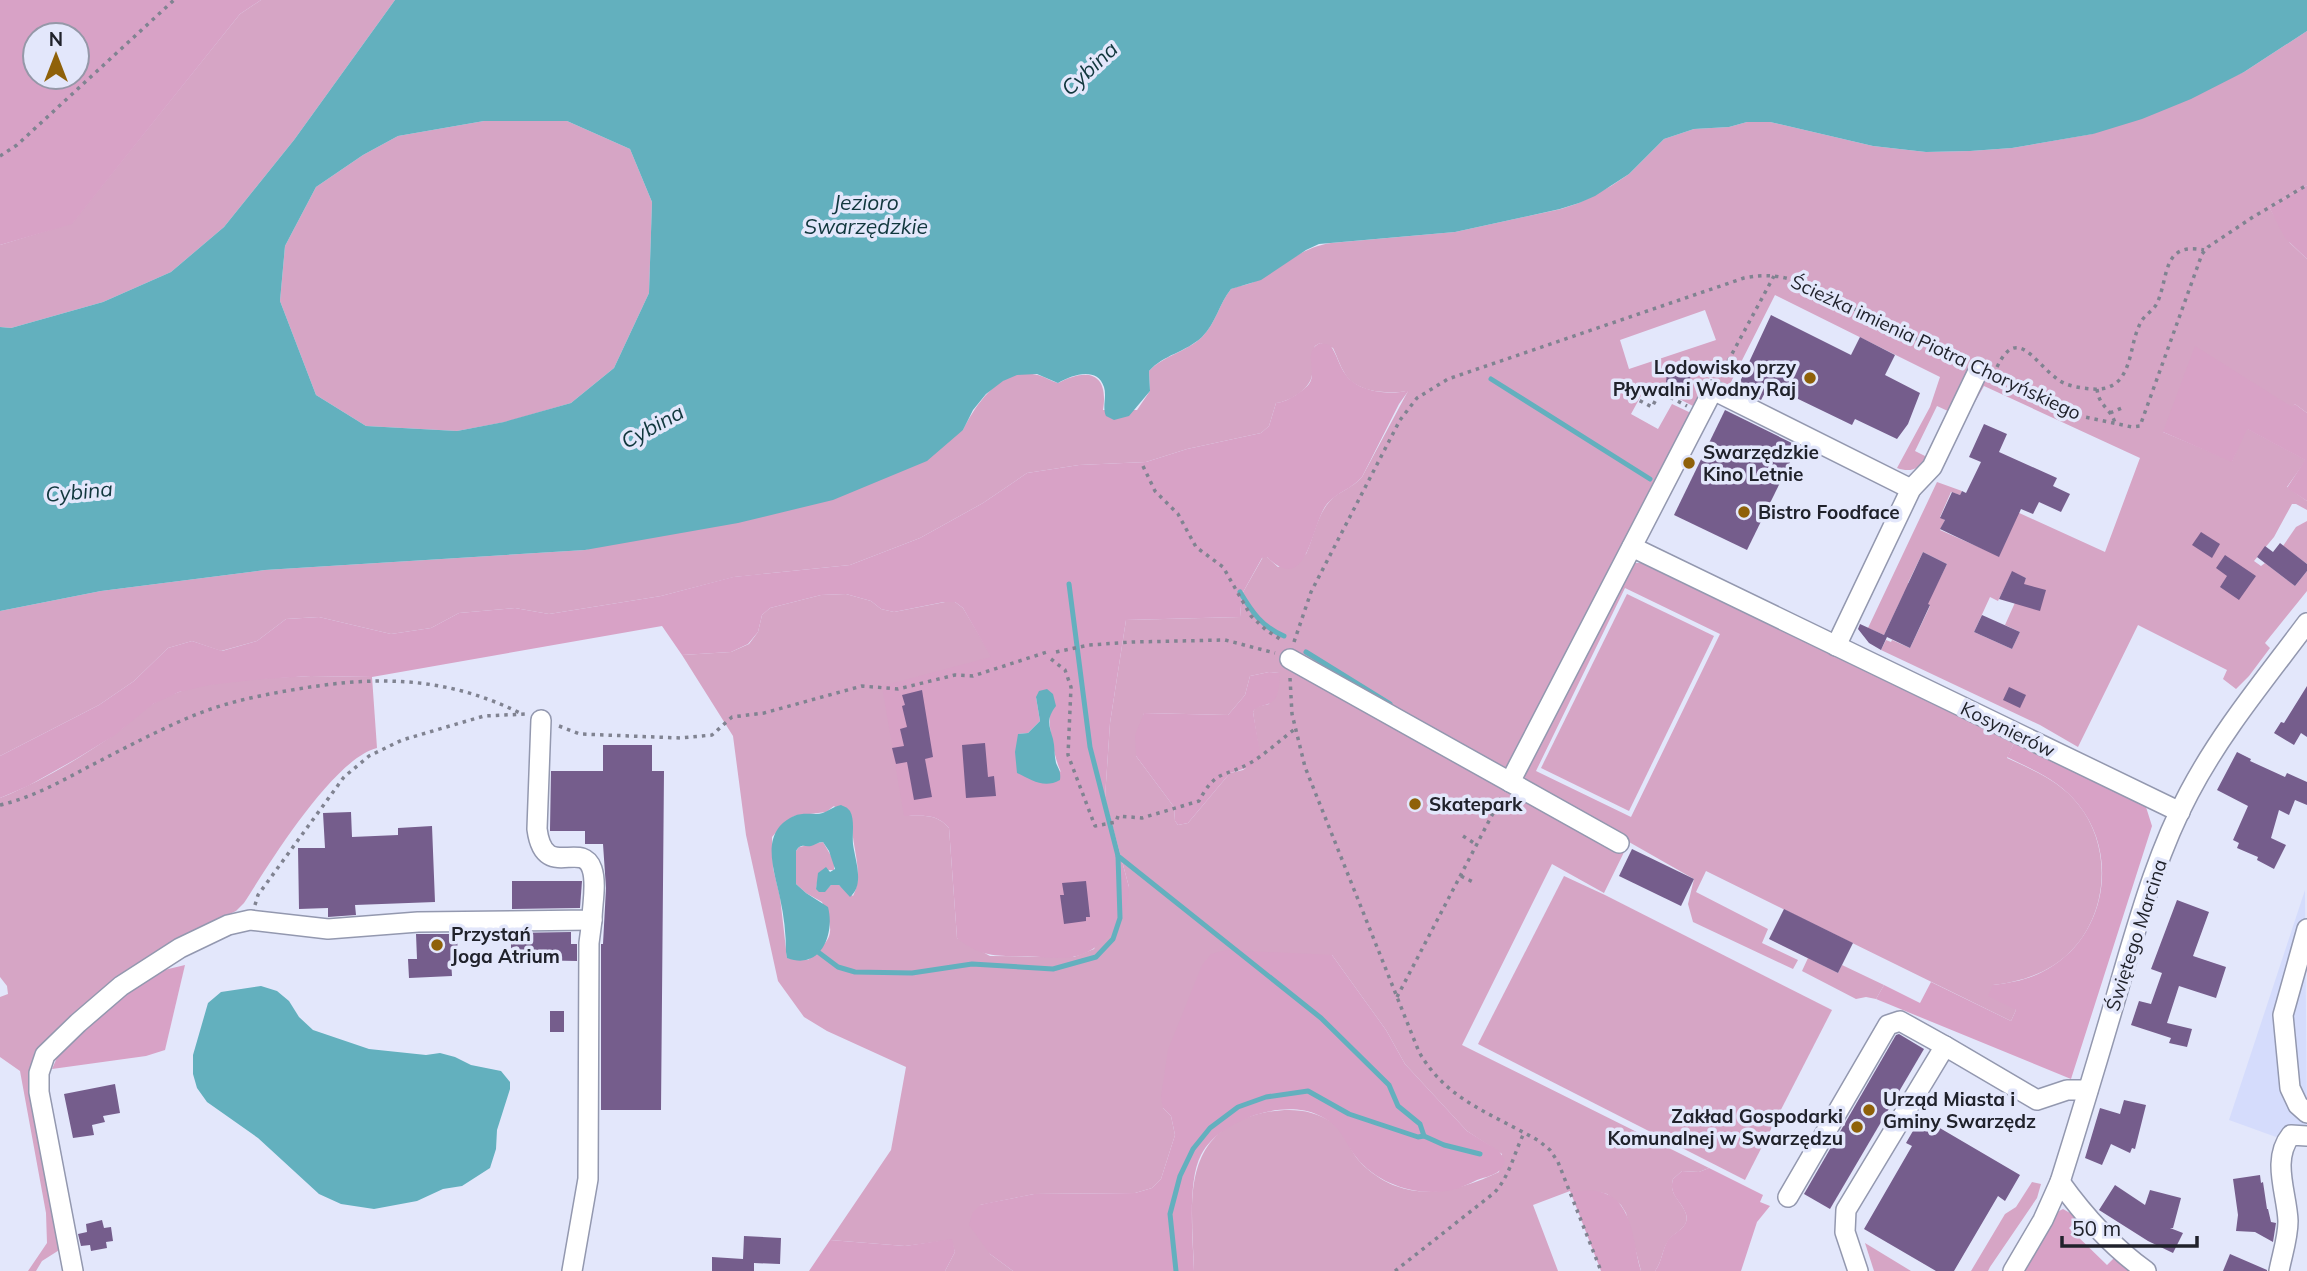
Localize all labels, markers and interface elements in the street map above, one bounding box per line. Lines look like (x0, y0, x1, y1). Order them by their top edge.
north arrow (21, 21, 91, 91)
text: N (49, 27, 63, 51)
water label: Cybina (1055, 35, 1123, 101)
water label: Jezioro Swarzędzkie (804, 189, 928, 239)
street label: Ścieżka imienia Piotra Choryńskiego (1787, 269, 2085, 425)
place label: Lodowisko przy Pływalni Wodny Raj (1613, 355, 1797, 401)
marker: Lodowisko przy Pływalni Wodny Raj (1802, 370, 1818, 386)
water label: Cybina (616, 398, 688, 454)
place label: Swarzędzkie Kino Letnie (1703, 440, 1819, 486)
marker: Swarzędzkie Kino Letnie (1681, 455, 1697, 471)
water label: Cybina (44, 475, 114, 507)
place label: Bistro Foodface (1758, 500, 1900, 524)
marker: Bistro Foodface (1736, 504, 1752, 520)
street label: Kosynierów (1957, 696, 2059, 762)
place label: Skatepark (1429, 792, 1523, 816)
marker: Skatepark (1407, 796, 1423, 812)
street label: Świętego Marcina (2100, 856, 2172, 1014)
place label: Przystań Joga Atrium (451, 922, 560, 968)
marker: Przystań Joga Atrium (429, 937, 445, 953)
place label: Urząd Miasta i Gminy Swarzędz (1883, 1087, 2036, 1133)
marker: Urząd Miasta i Gminy Swarzędz (1861, 1102, 1877, 1118)
place label: Zakład Gospodarki Komunalnej w Swarzędzu (1607, 1104, 1843, 1150)
marker: Zakład Gospodarki Komunalnej w Swarzędzu (1849, 1119, 1865, 1135)
scale bar (2062, 1204, 2197, 1248)
text: 50 m (2072, 1215, 2121, 1241)

